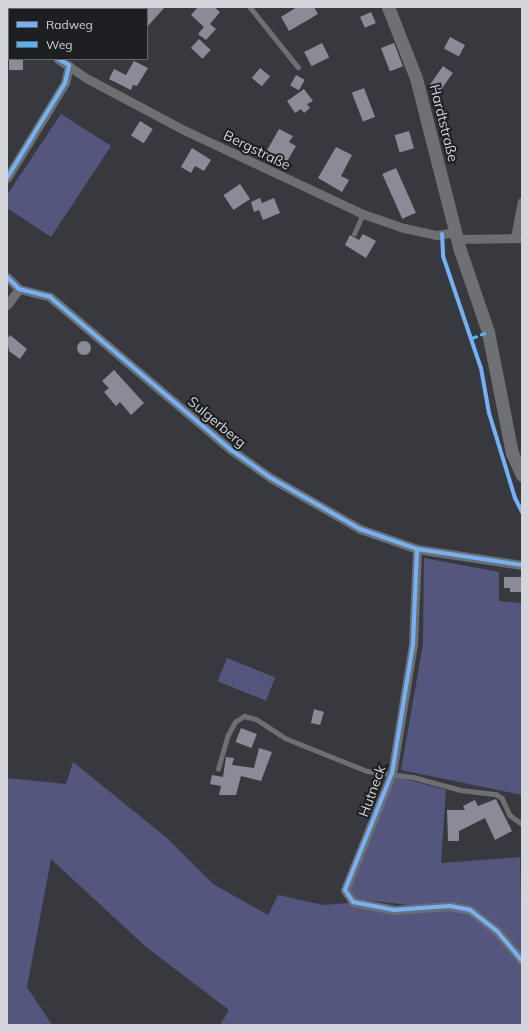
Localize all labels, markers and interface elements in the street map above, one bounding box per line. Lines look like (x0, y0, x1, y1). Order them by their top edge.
legend (8, 8, 148, 60)
text: Radweg (46, 17, 93, 32)
text: Weg (46, 37, 72, 52)
street label: Hardtstraße (426, 83, 462, 163)
street label: Bergstraße (221, 127, 293, 173)
street label: Sulgerberg (185, 393, 249, 451)
street label: Hutneck (355, 763, 389, 819)

